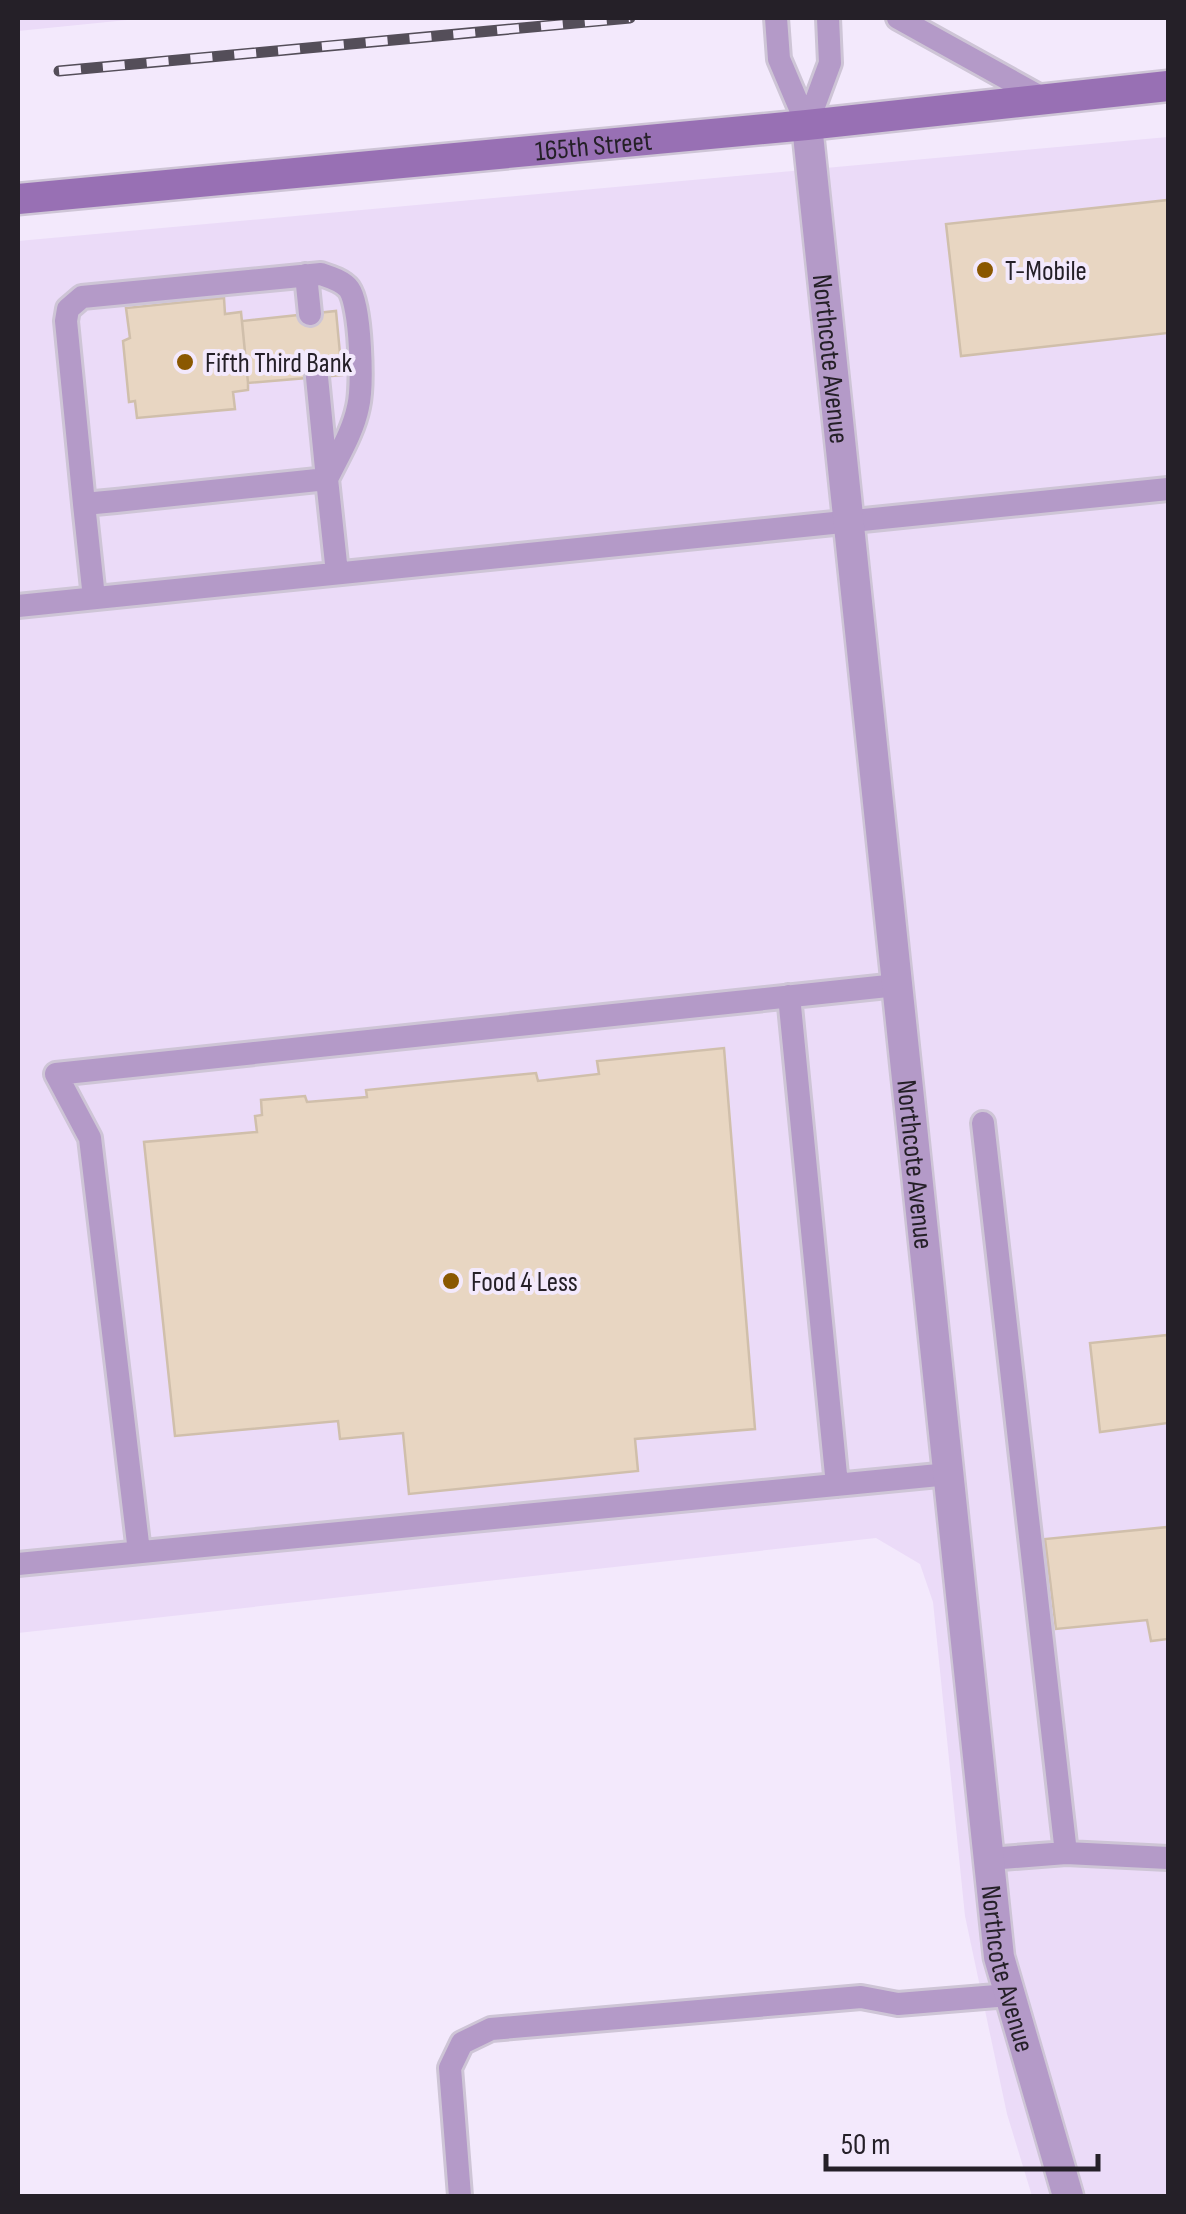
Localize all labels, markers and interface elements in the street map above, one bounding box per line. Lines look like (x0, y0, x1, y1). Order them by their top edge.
street label: 165th Street (534, 125, 654, 168)
place label: T-Mobile (1005, 255, 1087, 288)
marker: T-Mobile (974, 259, 996, 281)
street label: Northcote Avenue (805, 273, 855, 445)
place label: Fifth Third Bank (205, 347, 353, 380)
marker: Fifth Third Bank (174, 351, 196, 373)
street label: Northcote Avenue (889, 1078, 940, 1251)
place label: Food 4 Less (471, 1266, 578, 1299)
marker: Food 4 Less (440, 1270, 462, 1292)
street label: Northcote Avenue (974, 1884, 1041, 2056)
scale bar (826, 2109, 1098, 2171)
text: 50 m (841, 2127, 890, 2163)

